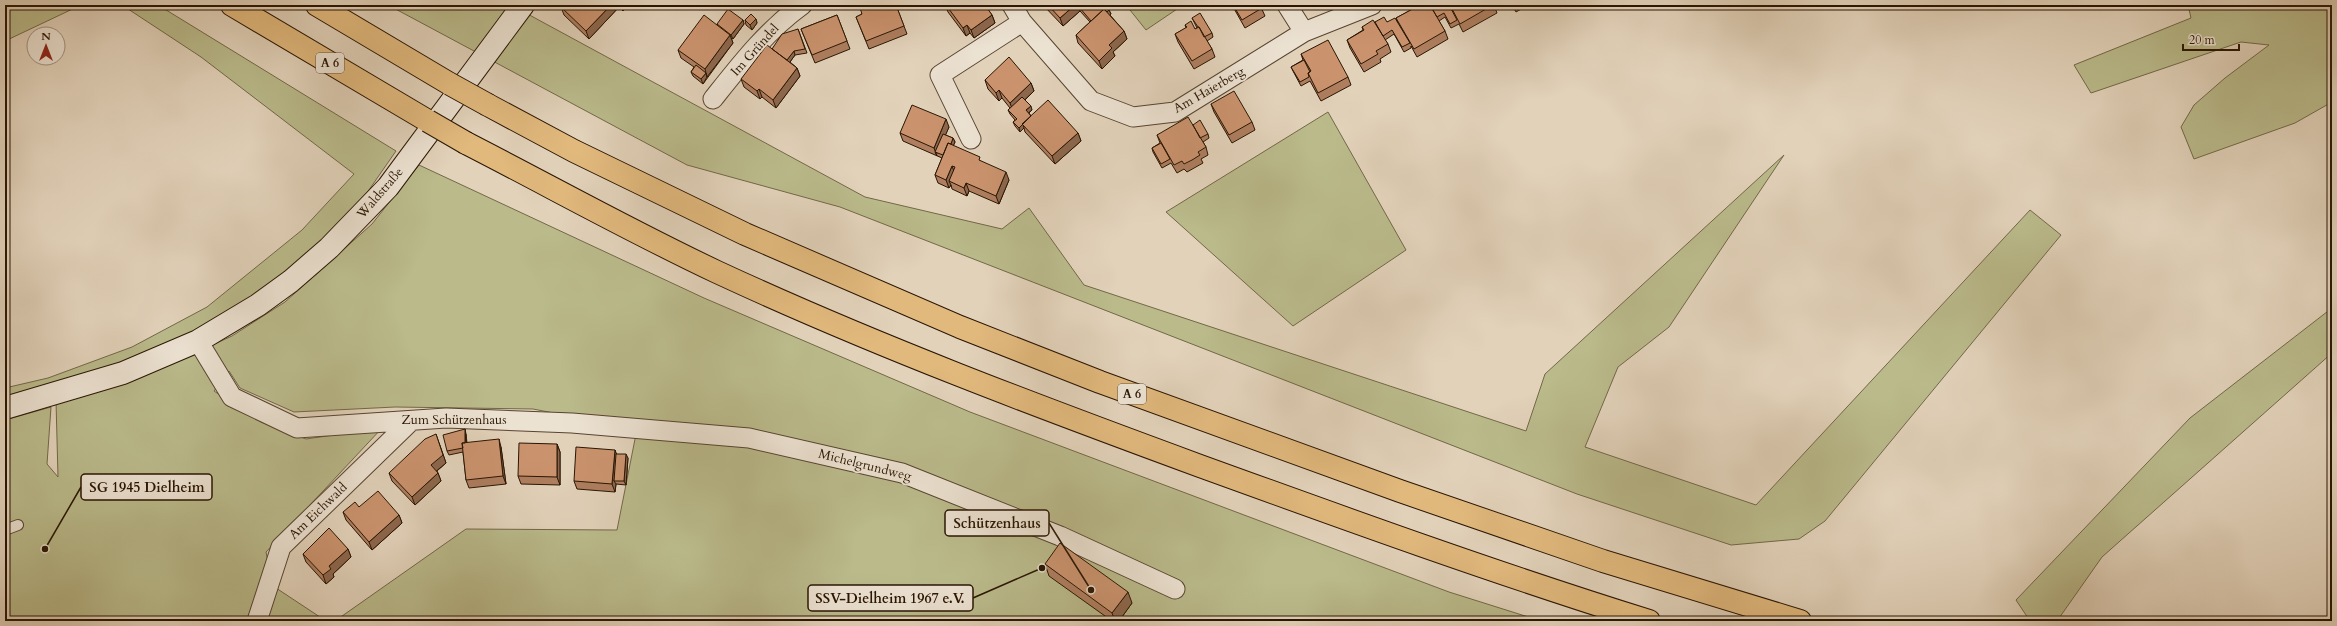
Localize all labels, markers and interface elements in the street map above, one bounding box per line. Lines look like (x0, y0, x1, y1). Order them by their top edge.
street label: Im Gründel (727, 19, 784, 80)
north arrow (26, 26, 66, 66)
scale bar (2183, 26, 2239, 52)
text: N (41, 29, 51, 44)
text: 20 m (2189, 32, 2216, 48)
road number: A 6 (316, 53, 344, 73)
street label: Am Haierberg (1170, 62, 1249, 118)
street label: Waldstraße (352, 163, 407, 223)
road number: A 6 (1118, 384, 1146, 404)
street label: Zum Schützenhaus (401, 411, 507, 429)
street label: Michelgrundweg (817, 445, 914, 485)
callout: SG 1945 Dielheim (81, 474, 212, 500)
text: SG 1945 Dielheim (89, 478, 205, 497)
street label: Am Eichwald (285, 479, 351, 543)
callout: Schützenhaus (945, 510, 1049, 536)
text: Schützenhaus (953, 514, 1041, 533)
callout: SSV-Dielheim 1967 e.V. (808, 585, 973, 611)
text: SSV-Dielheim 1967 e.V. (815, 589, 965, 608)

